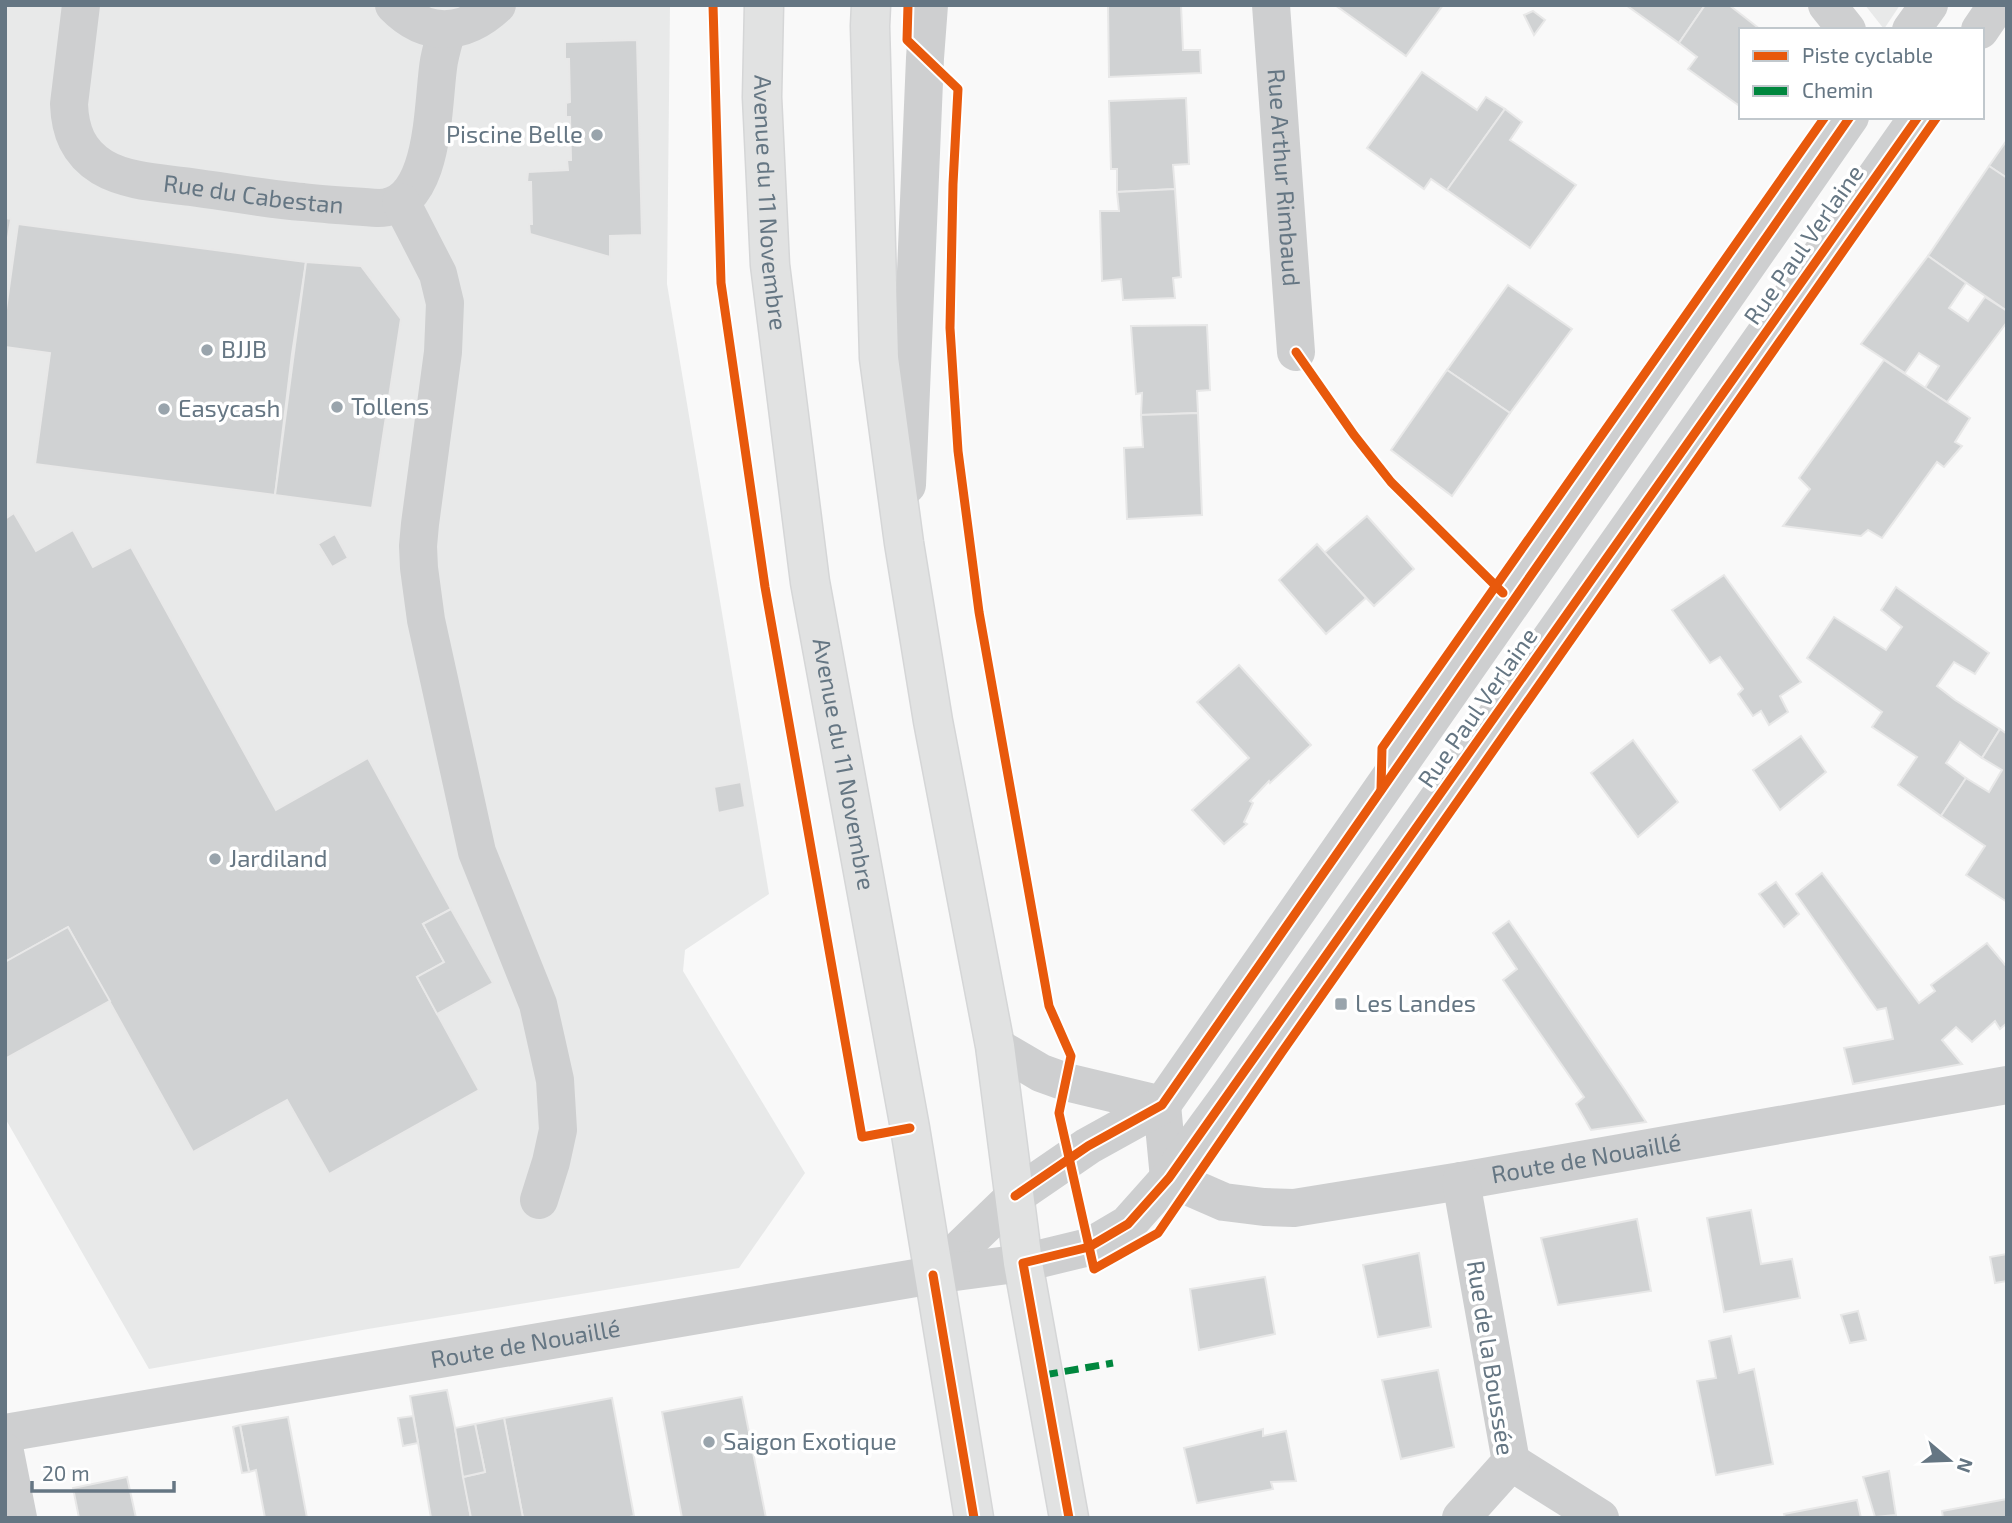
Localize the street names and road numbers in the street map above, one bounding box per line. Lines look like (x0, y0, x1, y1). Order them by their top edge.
street label: Rue Arthur Rimbaud (1263, 68, 1307, 287)
street label: Avenue du 11 Novembre (749, 75, 794, 332)
street label: Rue Paul Verlaine (1737, 159, 1869, 330)
street label: Rue du Cabestan (162, 168, 345, 219)
street label: Rue Paul Verlaine (1411, 622, 1543, 793)
street label: Avenue du 11 Novembre (808, 635, 882, 892)
street label: Route de Nouaillé (1489, 1127, 1683, 1188)
street label: Rue de la Boussée (1462, 1258, 1521, 1457)
street label: Route de Nouaillé (428, 1312, 622, 1373)

